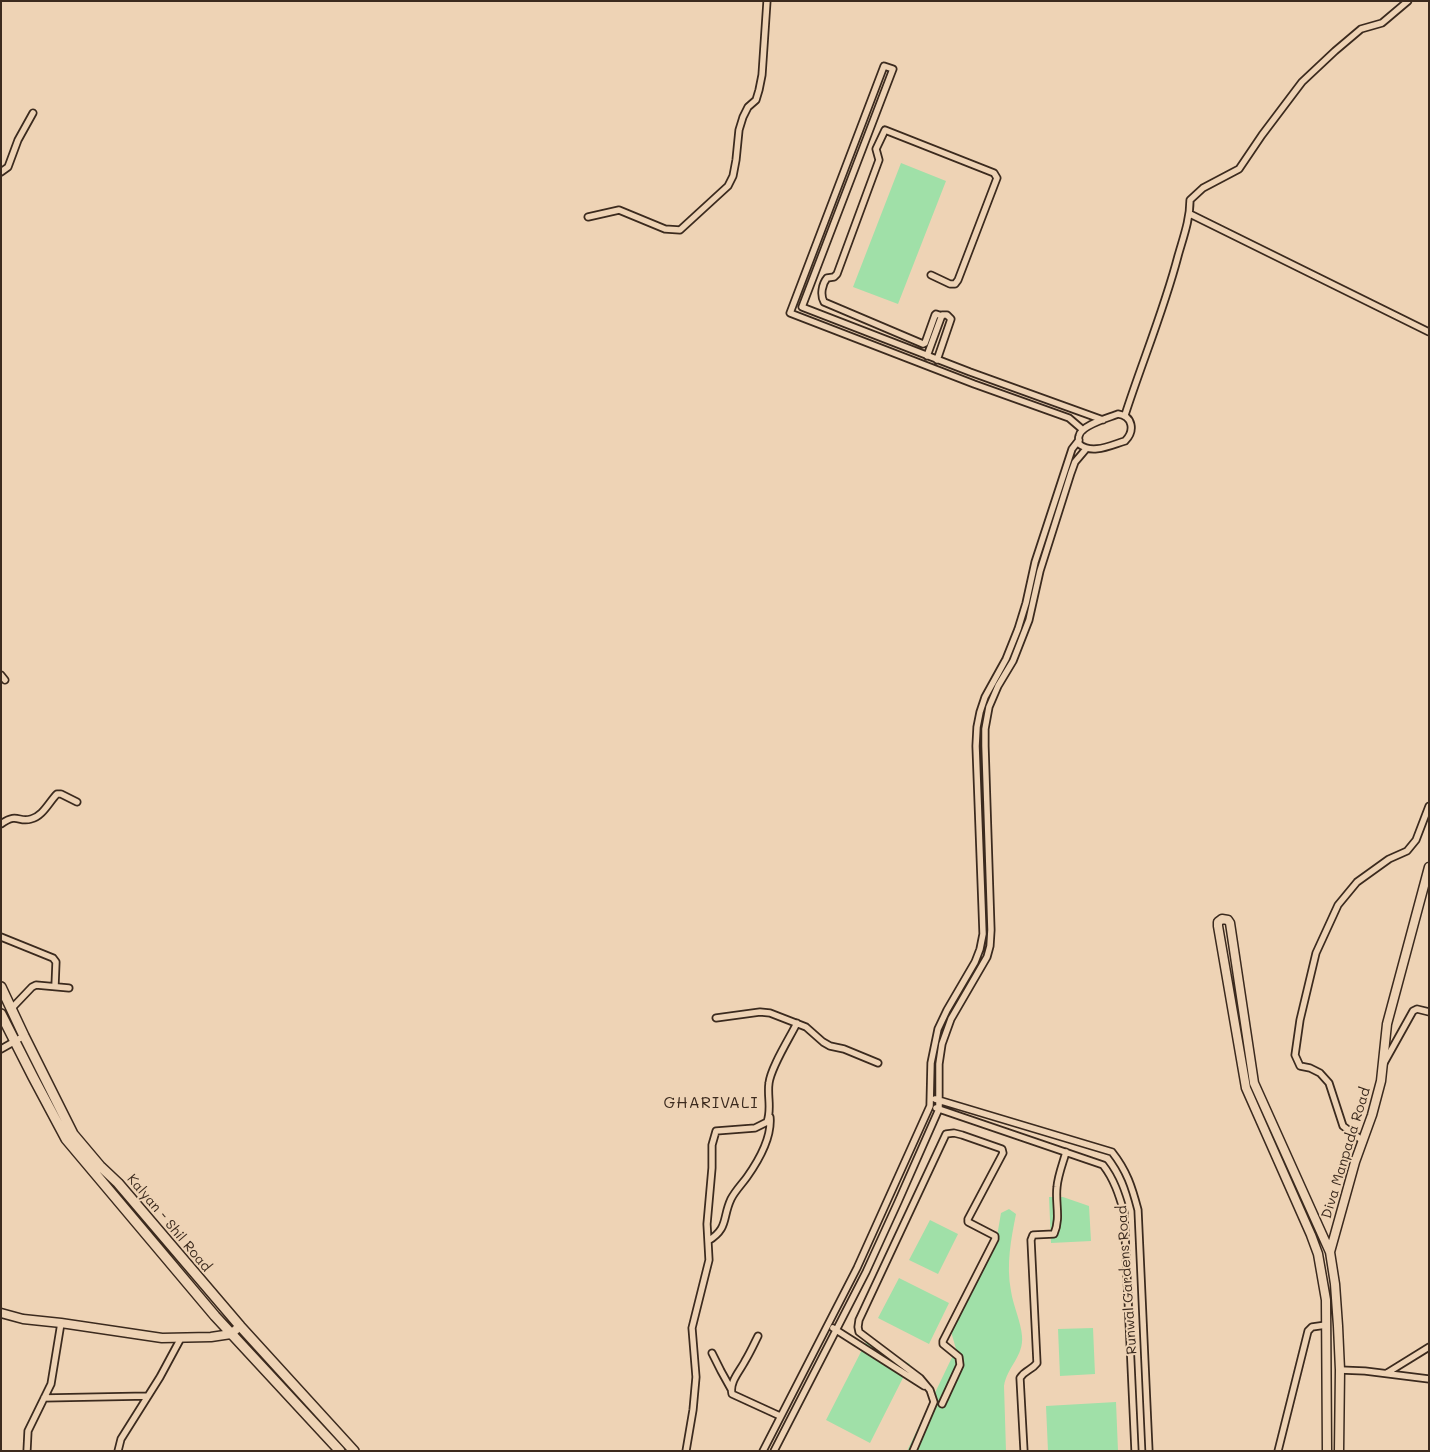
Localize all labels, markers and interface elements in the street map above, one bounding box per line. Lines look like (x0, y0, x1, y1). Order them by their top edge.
street label: Diva Manpada Road (1318, 1085, 1374, 1221)
district label: GHARIVALI (662, 1093, 760, 1113)
street label: Kalyan - Shil Road (123, 1171, 215, 1275)
street label: Runwal Gardens Road (1113, 1205, 1141, 1355)

